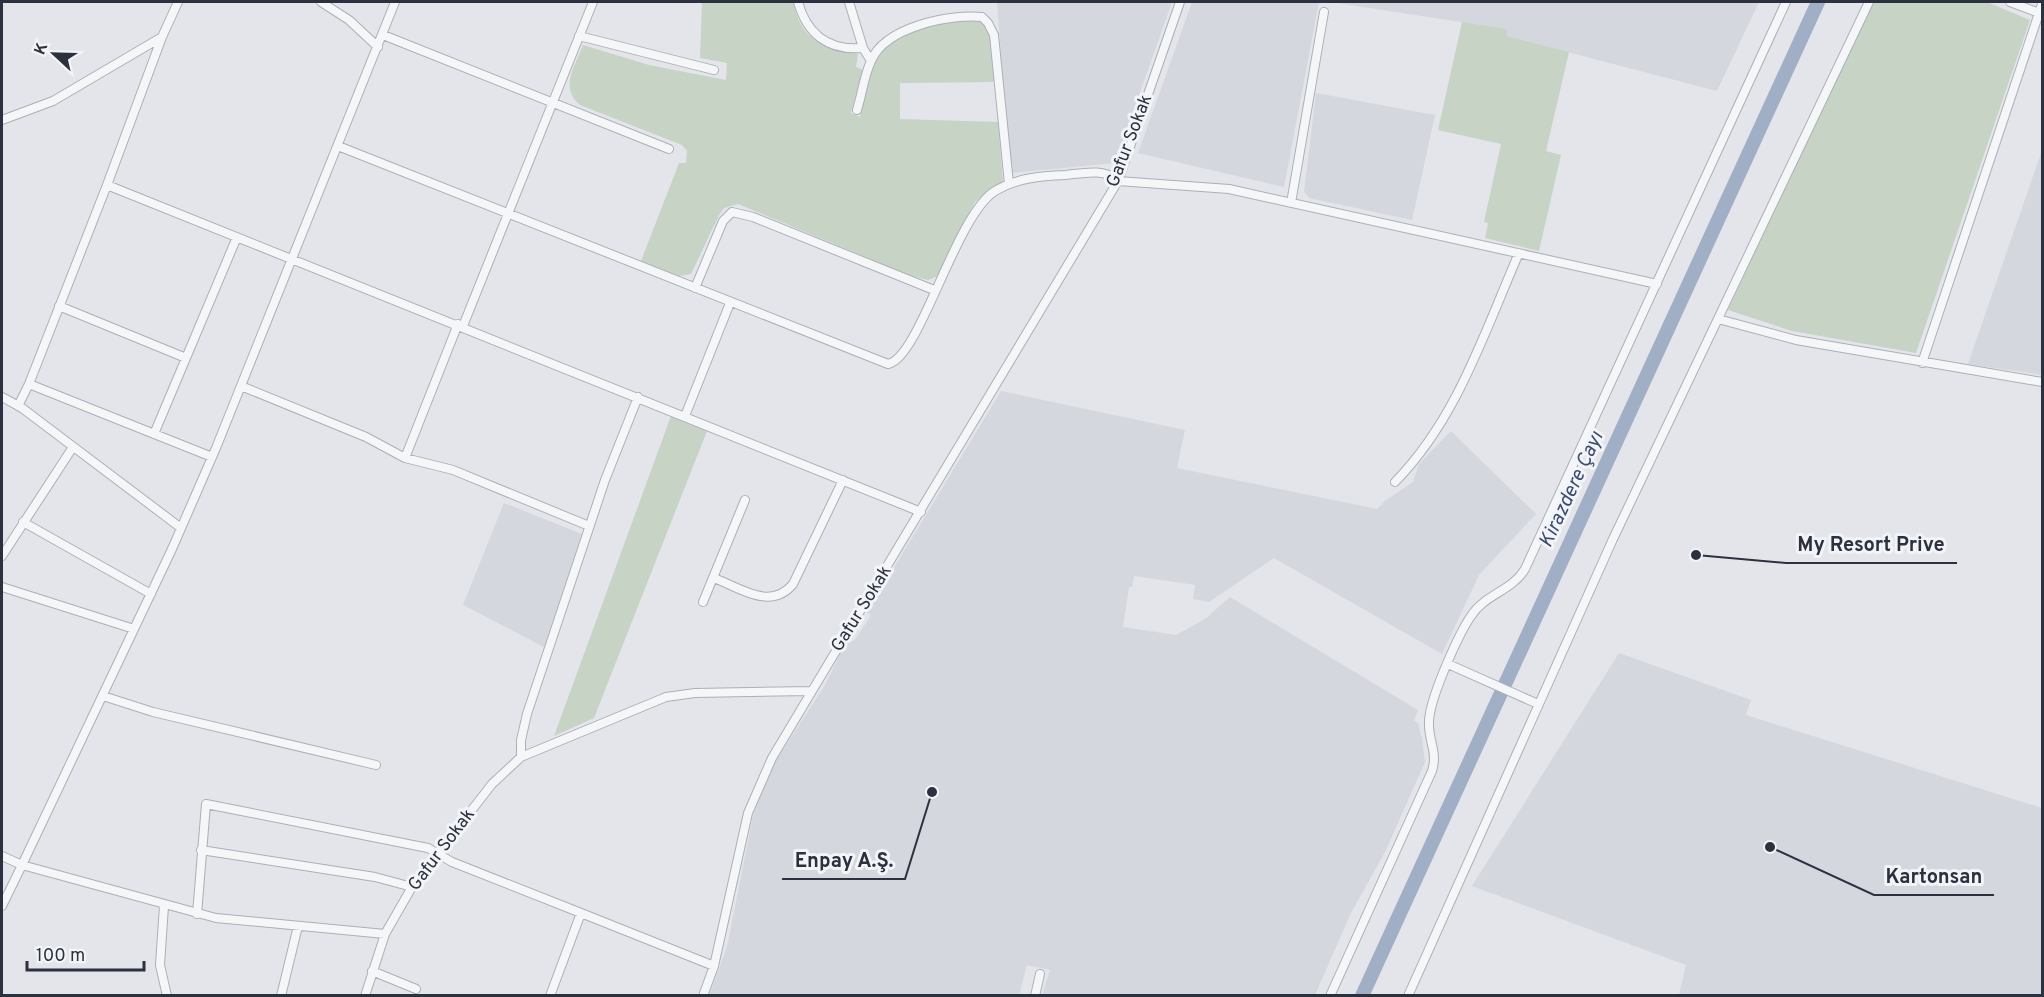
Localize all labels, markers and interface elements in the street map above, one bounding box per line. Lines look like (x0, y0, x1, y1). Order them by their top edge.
north arrow (24, 24, 84, 84)
text: K (31, 40, 53, 58)
street label: Gafur Sokak (1102, 91, 1158, 191)
water label: Kirazdere Çayı (1534, 427, 1611, 552)
callout: My Resort Prive (1786, 525, 1957, 563)
text: My Resort Prive (1797, 533, 1945, 559)
street label: Gafur Sokak (826, 562, 898, 656)
street label: Gafur Sokak (403, 804, 481, 896)
callout: Enpay A.Ş. (782, 841, 905, 879)
text: Enpay A.Ş. (795, 849, 893, 875)
callout: Kartonsan (1874, 857, 1994, 895)
text: Kartonsan (1886, 865, 1982, 891)
scale bar (27, 934, 144, 972)
text: 100 m (36, 945, 85, 968)

